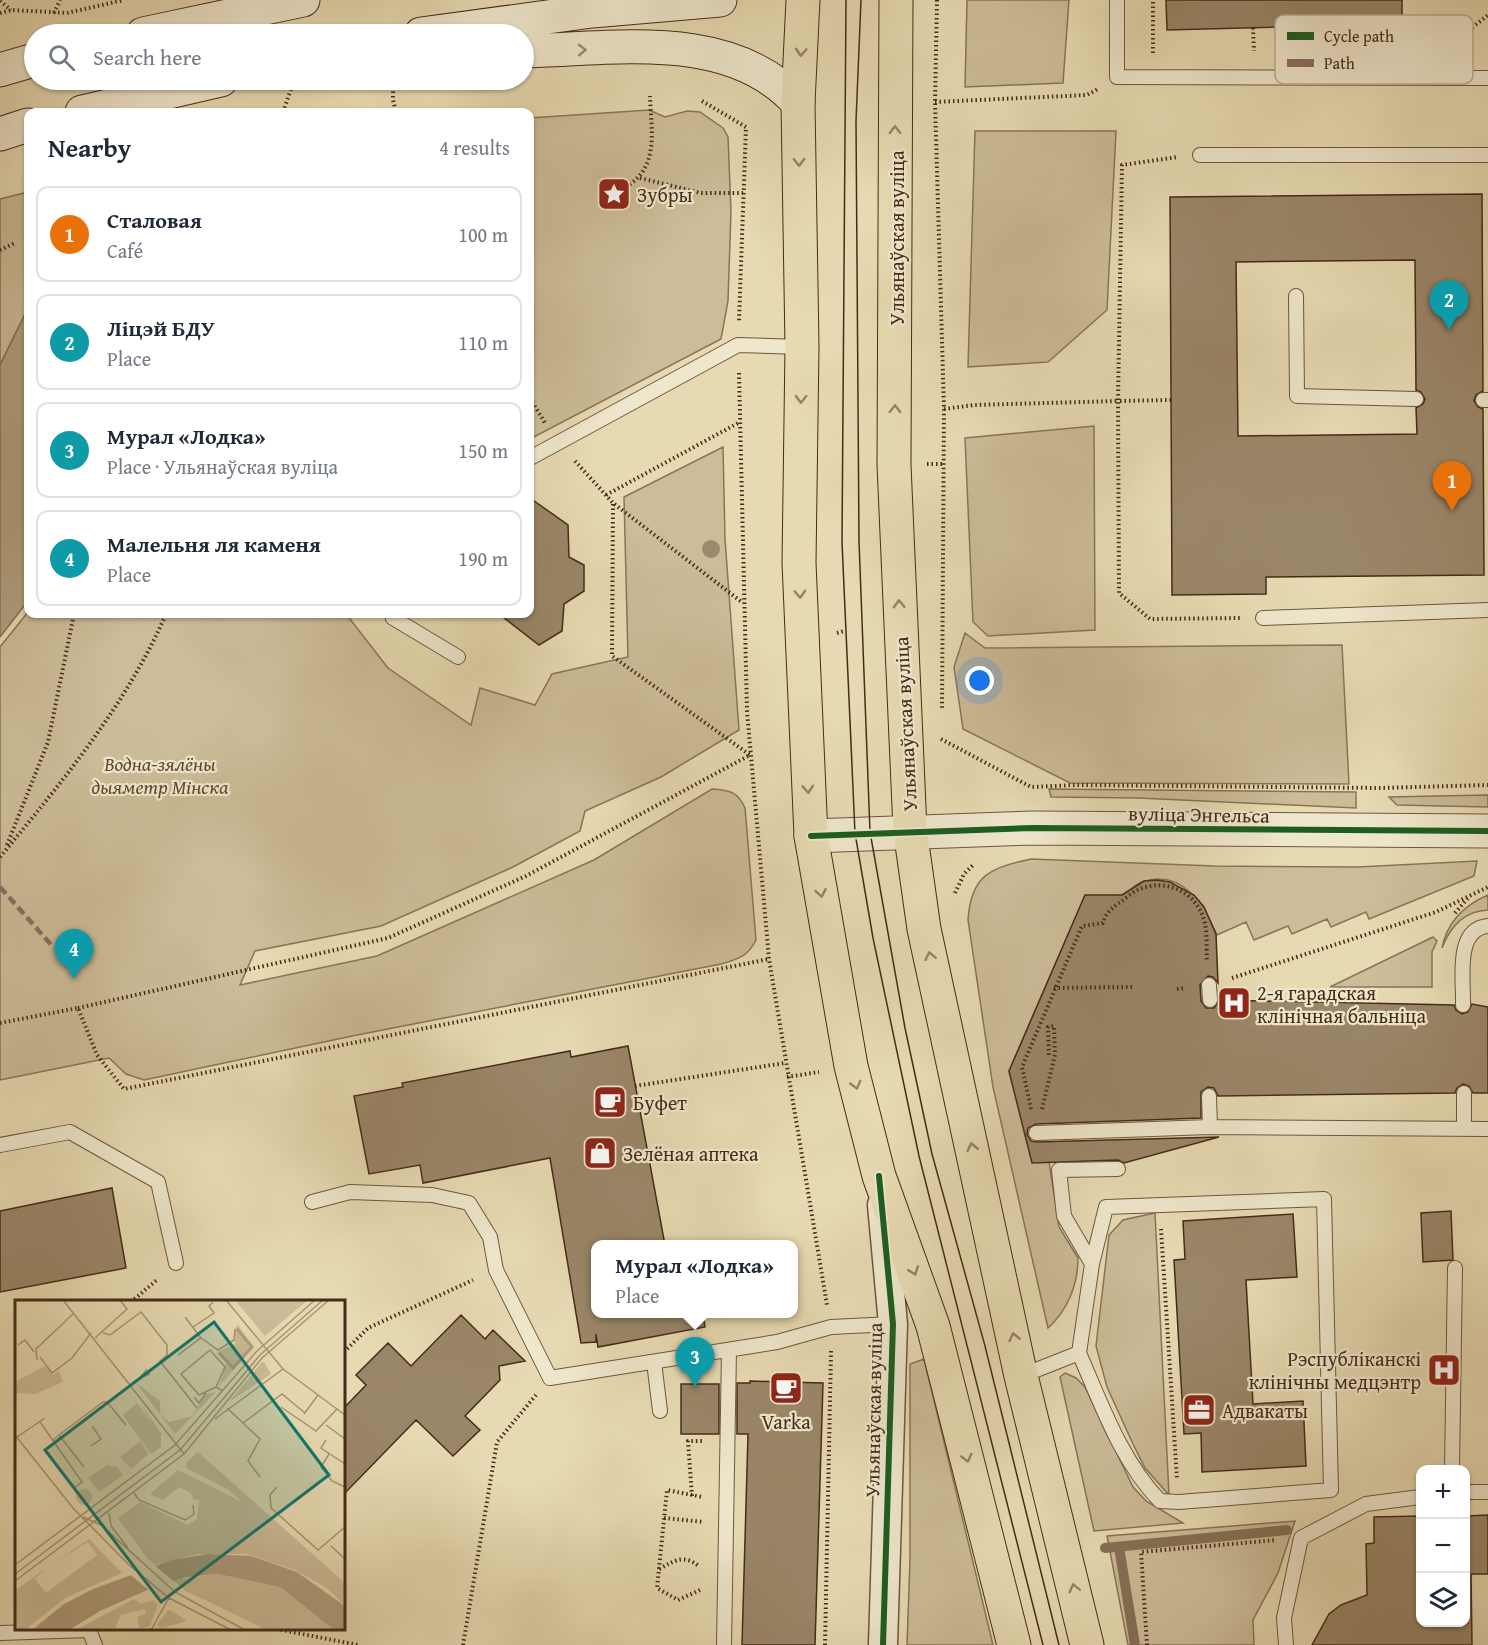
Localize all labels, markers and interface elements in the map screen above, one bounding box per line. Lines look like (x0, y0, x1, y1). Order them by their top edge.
legend (1275, 15, 1473, 84)
search box (24, 24, 534, 90)
text: Cycle path (1324, 24, 1394, 48)
icon: search (45, 41, 78, 74)
text: Search here (93, 41, 202, 73)
one-way arrow (577, 44, 586, 56)
one-way arrow (794, 47, 807, 56)
text: Path (1324, 51, 1355, 75)
one-way arrow (889, 126, 902, 135)
text: Nearby (48, 128, 131, 167)
text: 4 results (439, 133, 510, 162)
street label: Ульянаўская вуліца (882, 150, 911, 325)
one-way arrow (793, 157, 805, 166)
place icon: Зубры (596, 176, 632, 212)
place label: Зубры (637, 180, 693, 209)
text: Сталовая (107, 204, 202, 236)
text: 1 (64, 220, 75, 249)
text: 100 m (458, 220, 508, 249)
text: Café (107, 236, 143, 265)
pin: 2 (1430, 280, 1468, 330)
text: Ліцэй БДУ (107, 312, 215, 344)
text: 2 (64, 328, 75, 357)
text: 110 m (458, 328, 508, 357)
text: Place (107, 344, 151, 373)
one-way arrow (795, 394, 807, 403)
one-way arrow (888, 405, 901, 414)
text: Мурал «Лодка» (107, 420, 266, 452)
text: 3 (64, 436, 75, 465)
text: 150 m (458, 436, 508, 465)
text: Place · Ульянаўская вуліца (107, 452, 338, 481)
pin: 1 (1432, 462, 1472, 511)
text: Малельня ля каменя (107, 528, 321, 560)
text: 4 (64, 544, 75, 573)
text: 190 m (458, 544, 508, 573)
text: Place (107, 560, 151, 589)
one-way arrow (794, 589, 806, 598)
one-way arrow (893, 600, 905, 609)
street label: Ульянаўская вуліца (886, 635, 924, 812)
your location (965, 666, 994, 695)
park label: Водна-зялёны дыяметр Мінска (92, 749, 229, 801)
one-way arrow (801, 784, 814, 793)
street label: вуліца Энгельса (1128, 798, 1271, 830)
one-way arrow (815, 889, 827, 898)
pin: 4 (54, 930, 94, 979)
one-way arrow (924, 951, 937, 961)
place label: 2-я гарадская клінічная бальніца (1257, 978, 1426, 1030)
hospital icon: 2-я гарадская клінічная бальніца (1216, 985, 1252, 1021)
one-way arrow (848, 1080, 861, 1090)
cafe icon: Буфет (592, 1084, 628, 1120)
place label: Буфет (633, 1088, 687, 1117)
shop icon: Зелёная аптека (582, 1135, 618, 1171)
place label: Зелёная аптека (623, 1139, 759, 1168)
one-way arrow (966, 1142, 979, 1152)
popup (591, 1240, 798, 1318)
text: Мурал «Лодка» (615, 1249, 774, 1281)
one-way arrow (906, 1265, 919, 1276)
text: Place (615, 1281, 659, 1310)
inset map (15, 1300, 345, 1630)
street label: Ульянаўская вуліца (857, 1322, 889, 1498)
one-way arrow (1008, 1332, 1021, 1342)
pin: 3 (676, 1338, 714, 1387)
place label: Рэспубліканскі клінічны медцэнтр (1249, 1344, 1421, 1396)
hospital icon: Рэспубліканскі клінічны медцэнтр (1426, 1352, 1462, 1388)
cafe icon: Varka (768, 1370, 804, 1406)
office icon: Адвакаты (1181, 1392, 1217, 1428)
place label: Адвакаты (1222, 1396, 1308, 1425)
place label: Varka (761, 1407, 811, 1436)
one-way arrow (960, 1453, 973, 1463)
map controls (1416, 1465, 1470, 1627)
button: + (1416, 1465, 1470, 1519)
button: − (1416, 1519, 1470, 1573)
button: layers (1416, 1573, 1470, 1627)
one-way arrow (1068, 1583, 1081, 1593)

